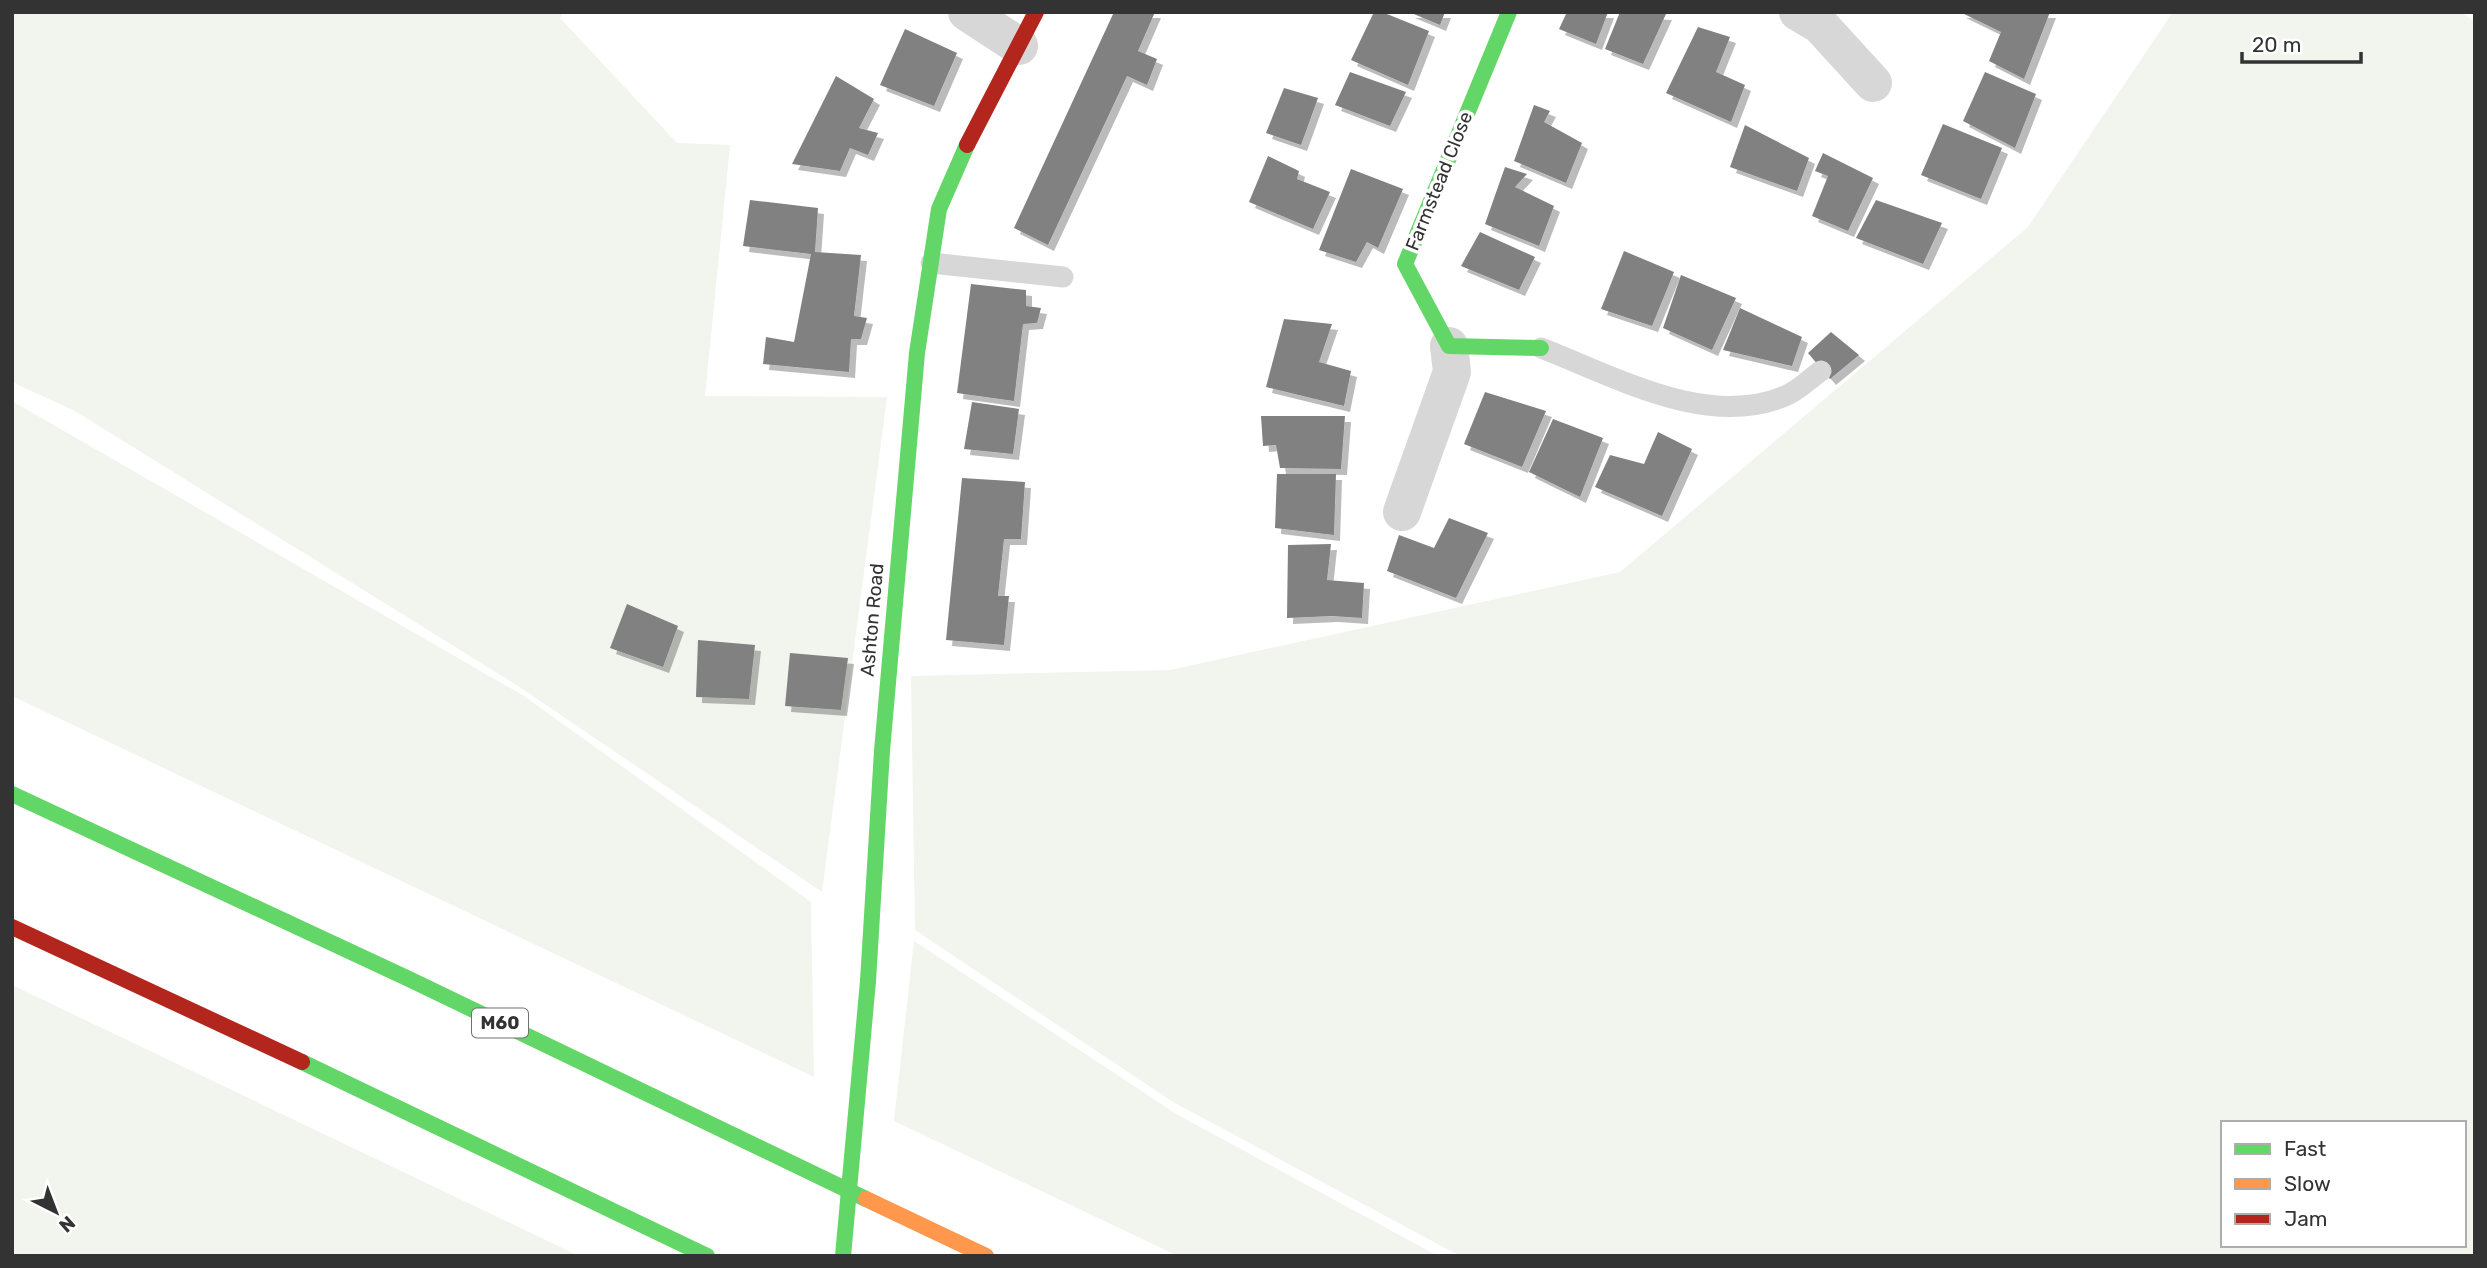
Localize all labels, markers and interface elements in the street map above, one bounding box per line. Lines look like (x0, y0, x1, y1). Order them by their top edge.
scale bar (2242, 21, 2361, 65)
text: 20 m (2252, 32, 2301, 57)
street label: Farmstead Close (1401, 108, 1477, 254)
street label: Ashton Road (856, 563, 888, 677)
road number: M60 (472, 1008, 528, 1038)
legend (2221, 1121, 2466, 1247)
text: Fast (2284, 1136, 2326, 1161)
text: Slow (2284, 1171, 2331, 1196)
north arrow (21, 1177, 91, 1247)
text: Jam (2284, 1206, 2328, 1231)
text: N (54, 1211, 80, 1237)

